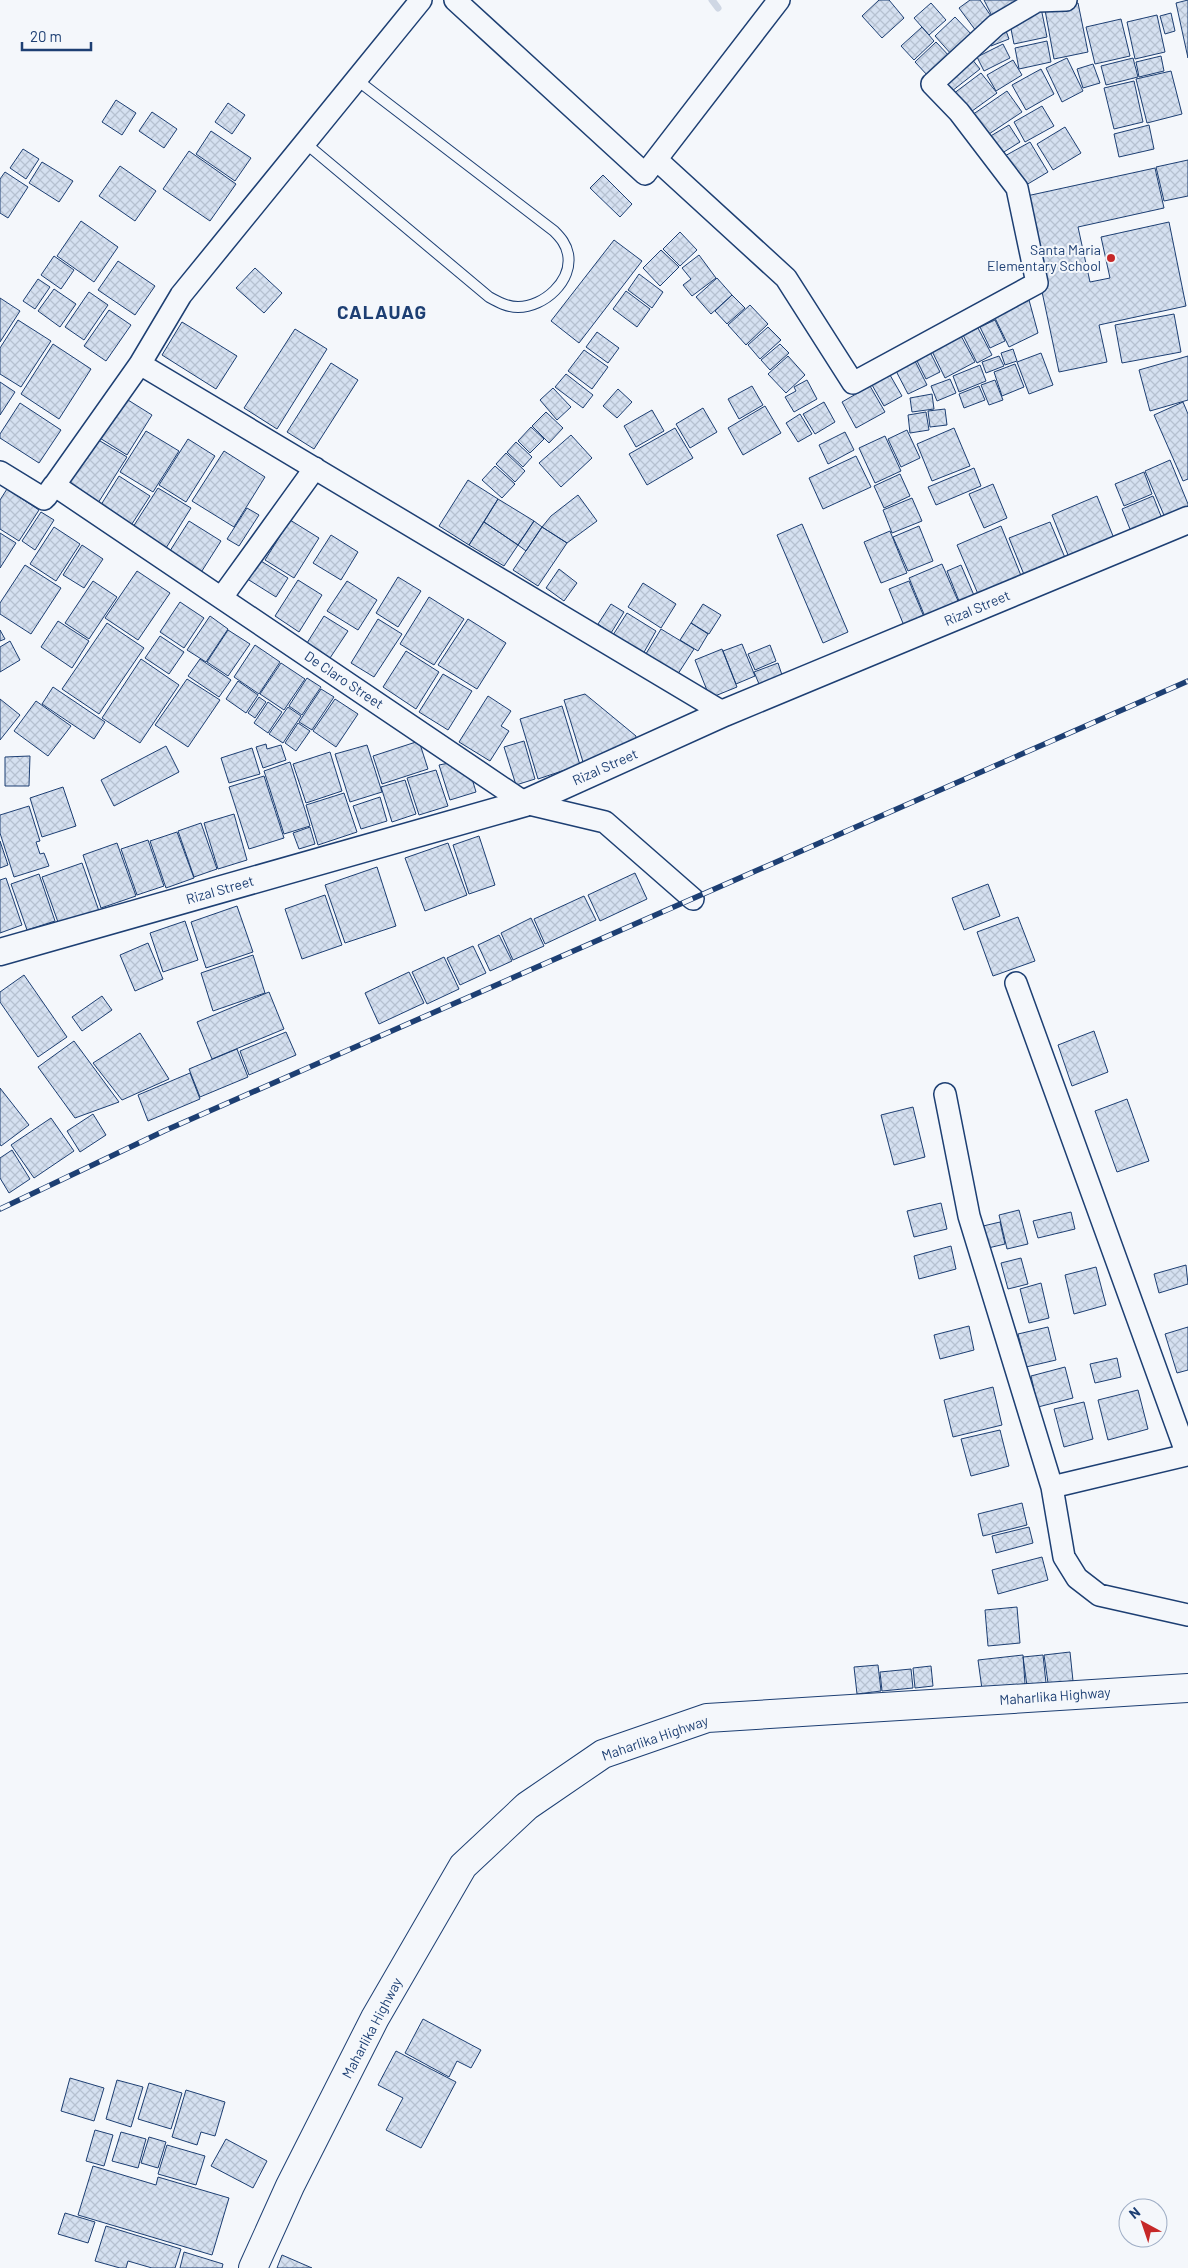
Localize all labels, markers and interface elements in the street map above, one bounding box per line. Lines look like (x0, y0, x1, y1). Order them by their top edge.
scale bar (22, 20, 91, 52)
text: 20 m (30, 27, 62, 45)
place label: Santa Maria Elementary School (987, 241, 1101, 274)
marker: Santa Maria Elementary School (1105, 252, 1117, 264)
district label: CALAUAG (337, 300, 427, 323)
street label: Rizal Street (941, 586, 1012, 629)
street label: De Claro Street (302, 647, 387, 712)
street label: Rizal Street (569, 745, 640, 788)
street label: Rizal Street (184, 872, 256, 907)
street label: Maharlika Highway (999, 1683, 1112, 1708)
street label: Maharlika Highway (599, 1711, 711, 1764)
street label: Maharlika Highway (338, 1974, 406, 2081)
north arrow (1118, 2198, 1168, 2248)
text: N (1125, 2203, 1143, 2222)

